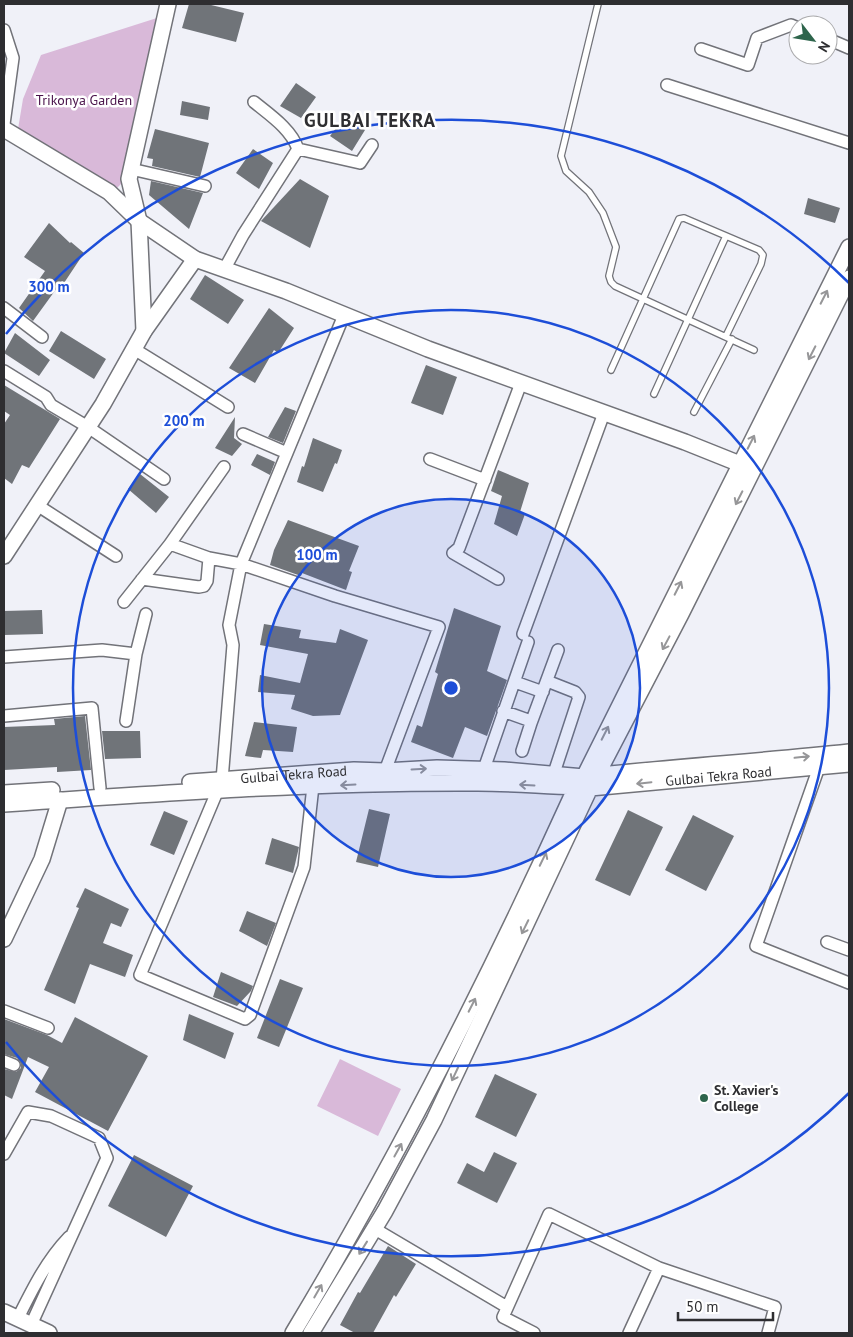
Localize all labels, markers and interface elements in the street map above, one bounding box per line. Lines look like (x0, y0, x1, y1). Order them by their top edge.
north arrow (788, 15, 838, 65)
text: N (814, 38, 834, 55)
park label: Trikonya Garden (36, 91, 132, 109)
district label: GULBAI TEKRA (304, 108, 436, 132)
text: 300 m (28, 277, 70, 296)
one-way arrow (820, 290, 829, 305)
one-way arrow (807, 345, 817, 360)
text: 200 m (163, 411, 205, 430)
one-way arrow (746, 435, 756, 450)
one-way arrow (734, 490, 743, 505)
text: 100 m (296, 545, 338, 564)
one-way arrow (673, 580, 683, 595)
one-way arrow (661, 635, 670, 650)
centre of rings (442, 679, 460, 697)
one-way arrow (601, 726, 610, 741)
one-way arrow (794, 752, 810, 762)
street label: Gulbai Tekra Road (240, 762, 348, 787)
street label: Gulbai Tekra Road (665, 762, 773, 790)
one-way arrow (411, 765, 427, 774)
one-way arrow (636, 778, 652, 787)
one-way arrow (340, 780, 356, 789)
one-way arrow (520, 780, 536, 790)
one-way arrow (539, 852, 548, 867)
one-way arrow (520, 919, 529, 934)
one-way arrow (468, 998, 477, 1013)
one-way arrow (450, 1066, 460, 1081)
place label: St. Xavier's College (714, 1081, 778, 1115)
marker: St. Xavier's College (698, 1092, 710, 1104)
one-way arrow (393, 1142, 403, 1157)
one-way arrow (357, 1241, 367, 1255)
one-way arrow (313, 1284, 323, 1299)
scale bar (678, 1290, 773, 1322)
text: 50 m (686, 1297, 719, 1316)

